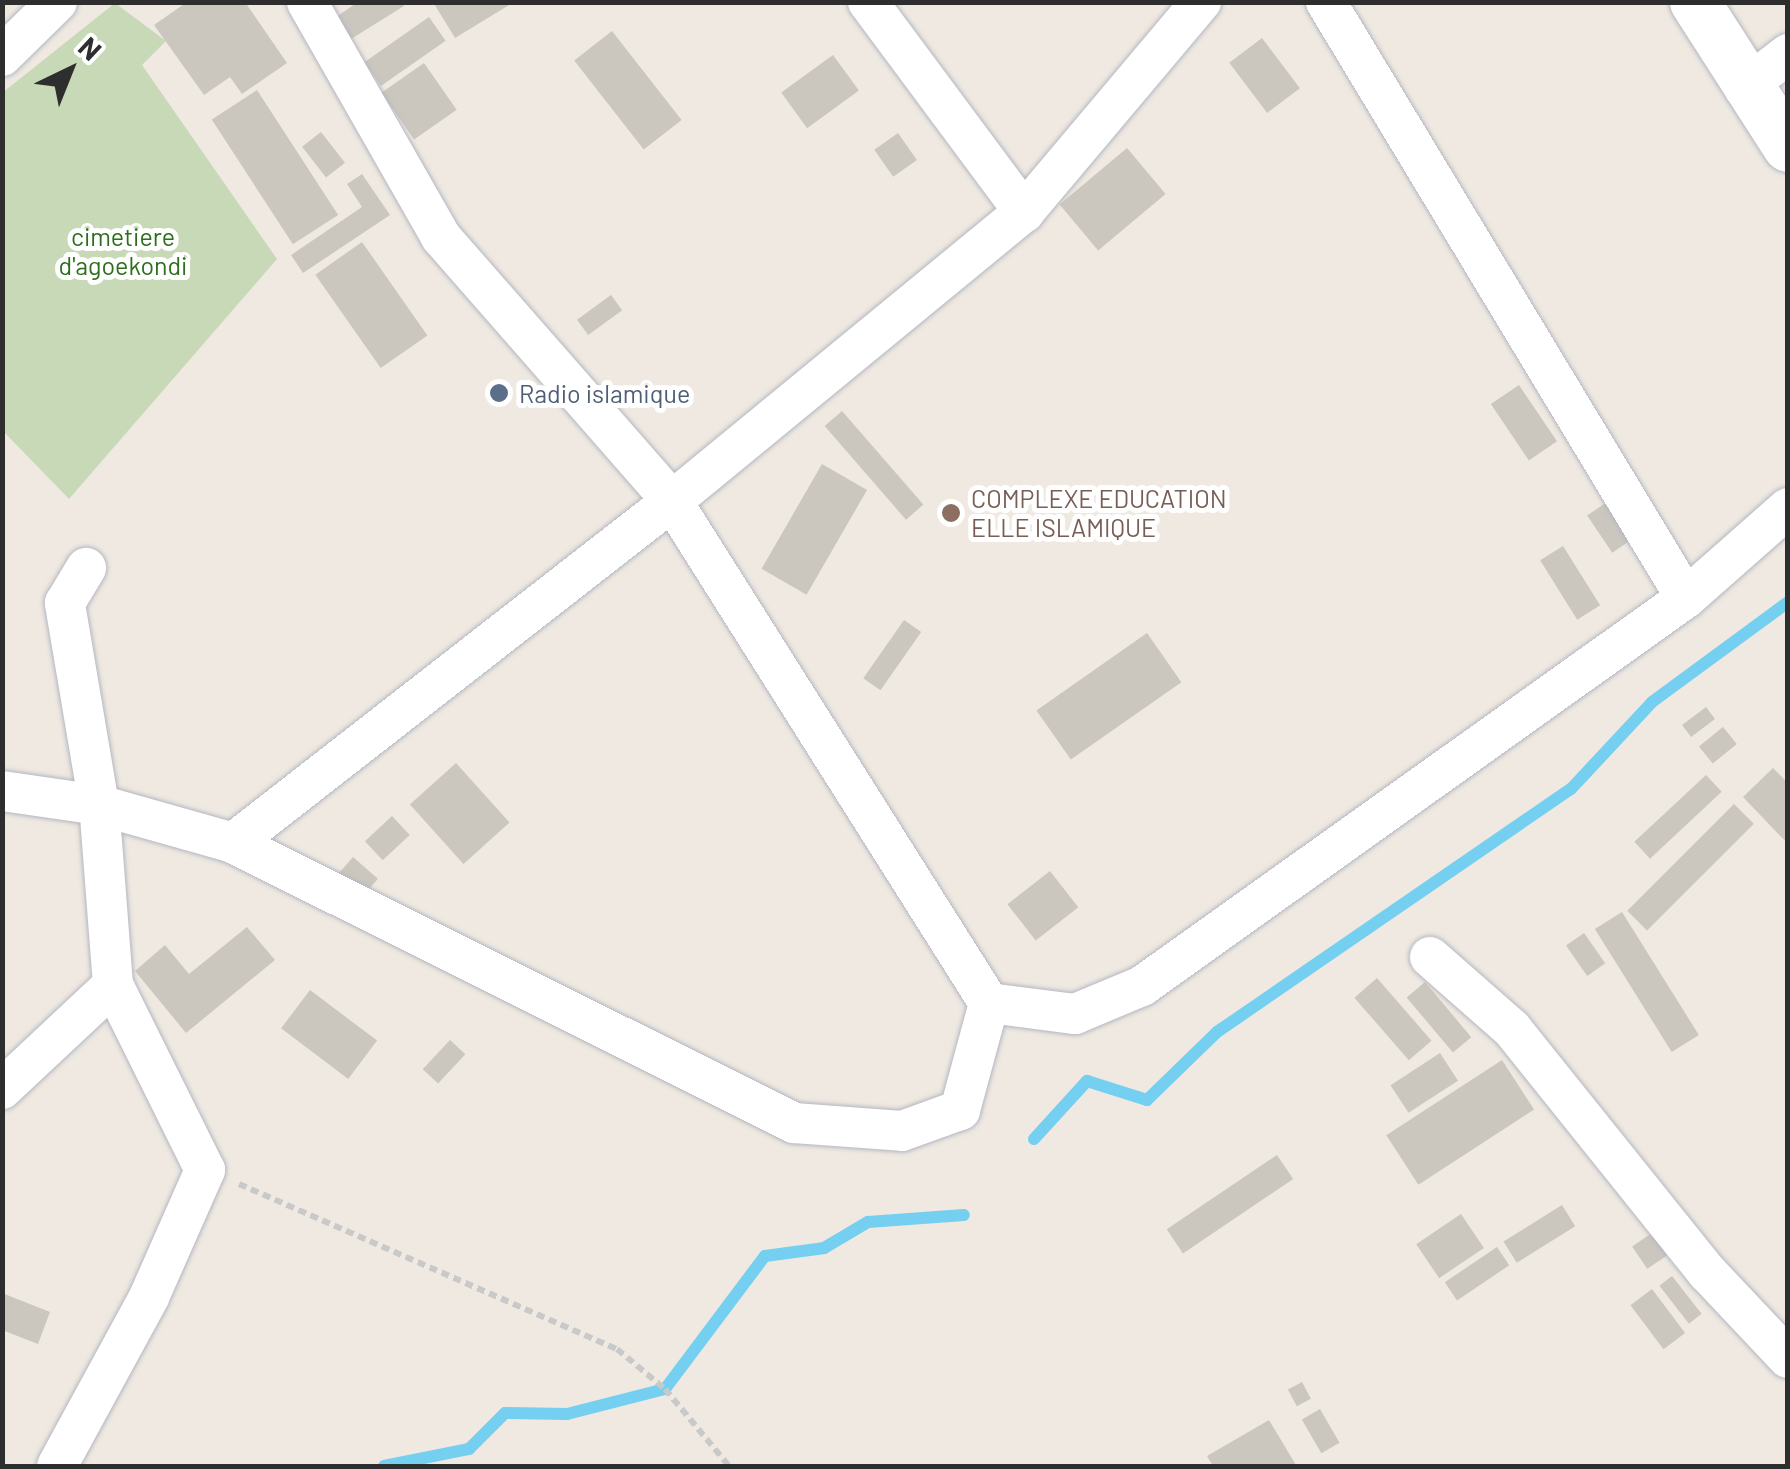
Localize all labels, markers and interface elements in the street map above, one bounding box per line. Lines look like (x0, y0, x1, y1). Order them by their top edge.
north arrow (20, 20, 120, 120)
text: N (72, 29, 109, 67)
park label: cimetiere d'agoekondi (59, 222, 187, 281)
place label: Radio islamique (519, 378, 690, 408)
marker: Radio islamique (488, 382, 510, 404)
place label: COMPLEXE EDUCATION ELLE ISLAMIQUE (971, 484, 1227, 543)
marker: COMPLEXE EDUCATION ELLE ISLAMIQUE (940, 502, 962, 524)

